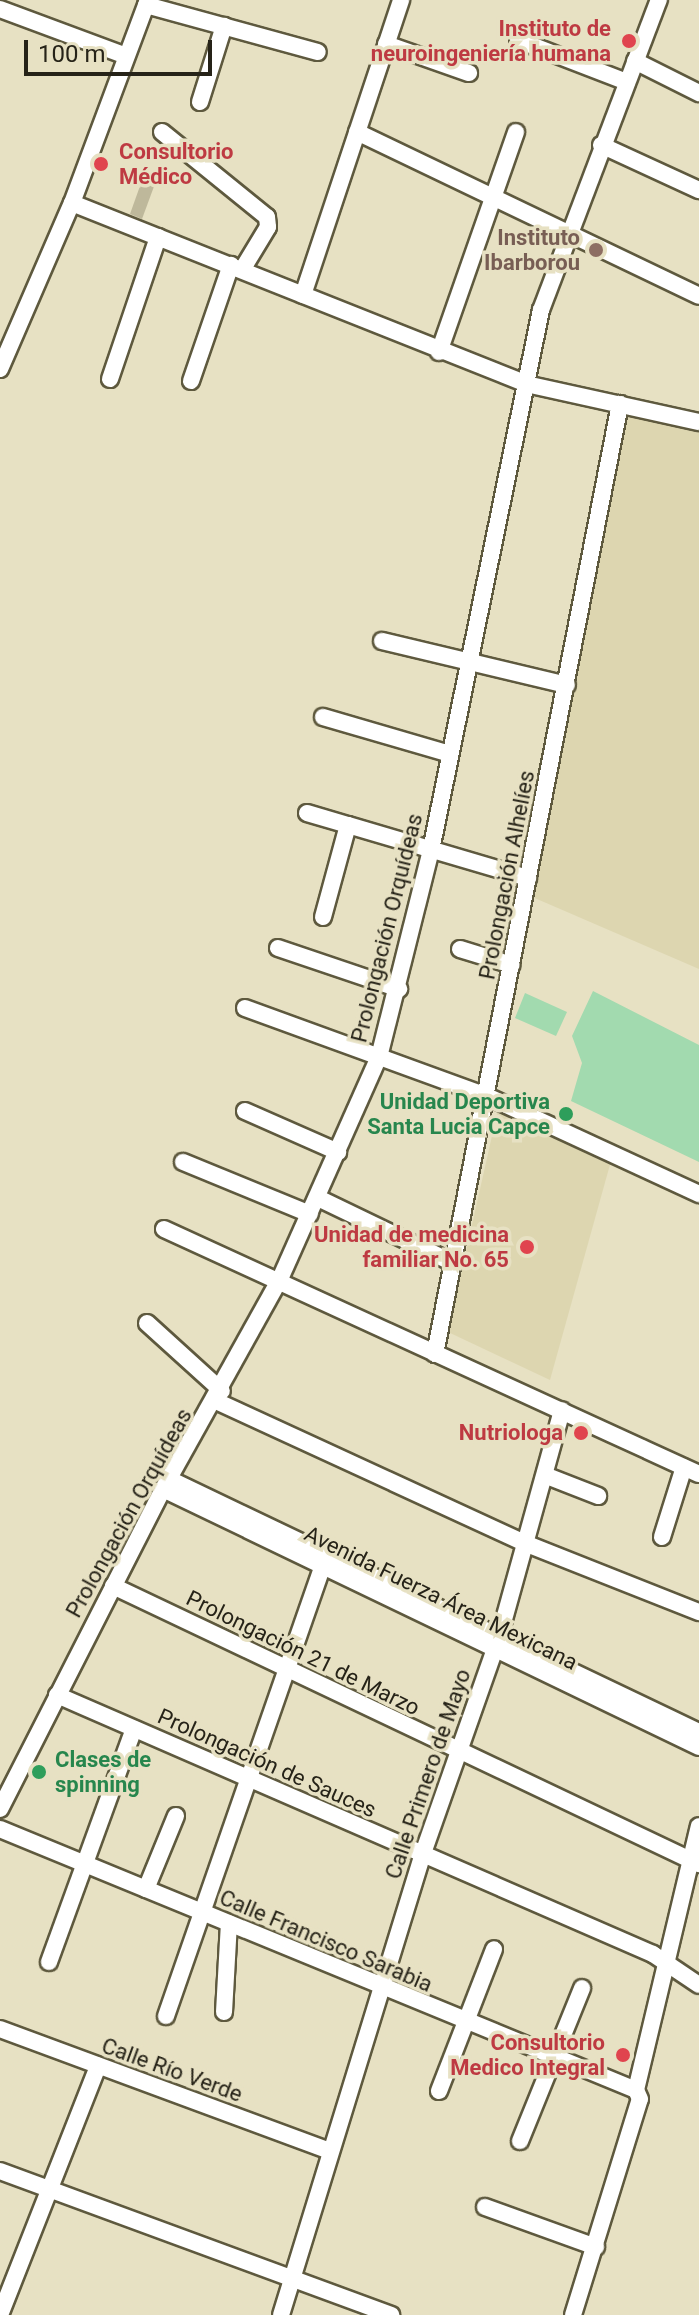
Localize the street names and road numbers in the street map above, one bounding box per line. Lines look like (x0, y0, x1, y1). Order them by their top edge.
street label: Prolongación Alhelíes (474, 768, 540, 982)
street label: Prolongación Orquídeas (346, 811, 428, 1045)
street label: Prolongación Orquídeas (61, 1404, 197, 1622)
street label: Avenida Fuerza Área Mexicana (300, 1520, 582, 1676)
street label: Prolongación 21 de Marzo (182, 1585, 424, 1721)
street label: Calle Primero de Mayo (380, 1666, 476, 1882)
street label: Prolongación de Sauces (154, 1703, 380, 1823)
street label: Calle Francisco Sarabia (216, 1884, 436, 1998)
street label: Calle Río Verde (98, 2032, 246, 2108)

